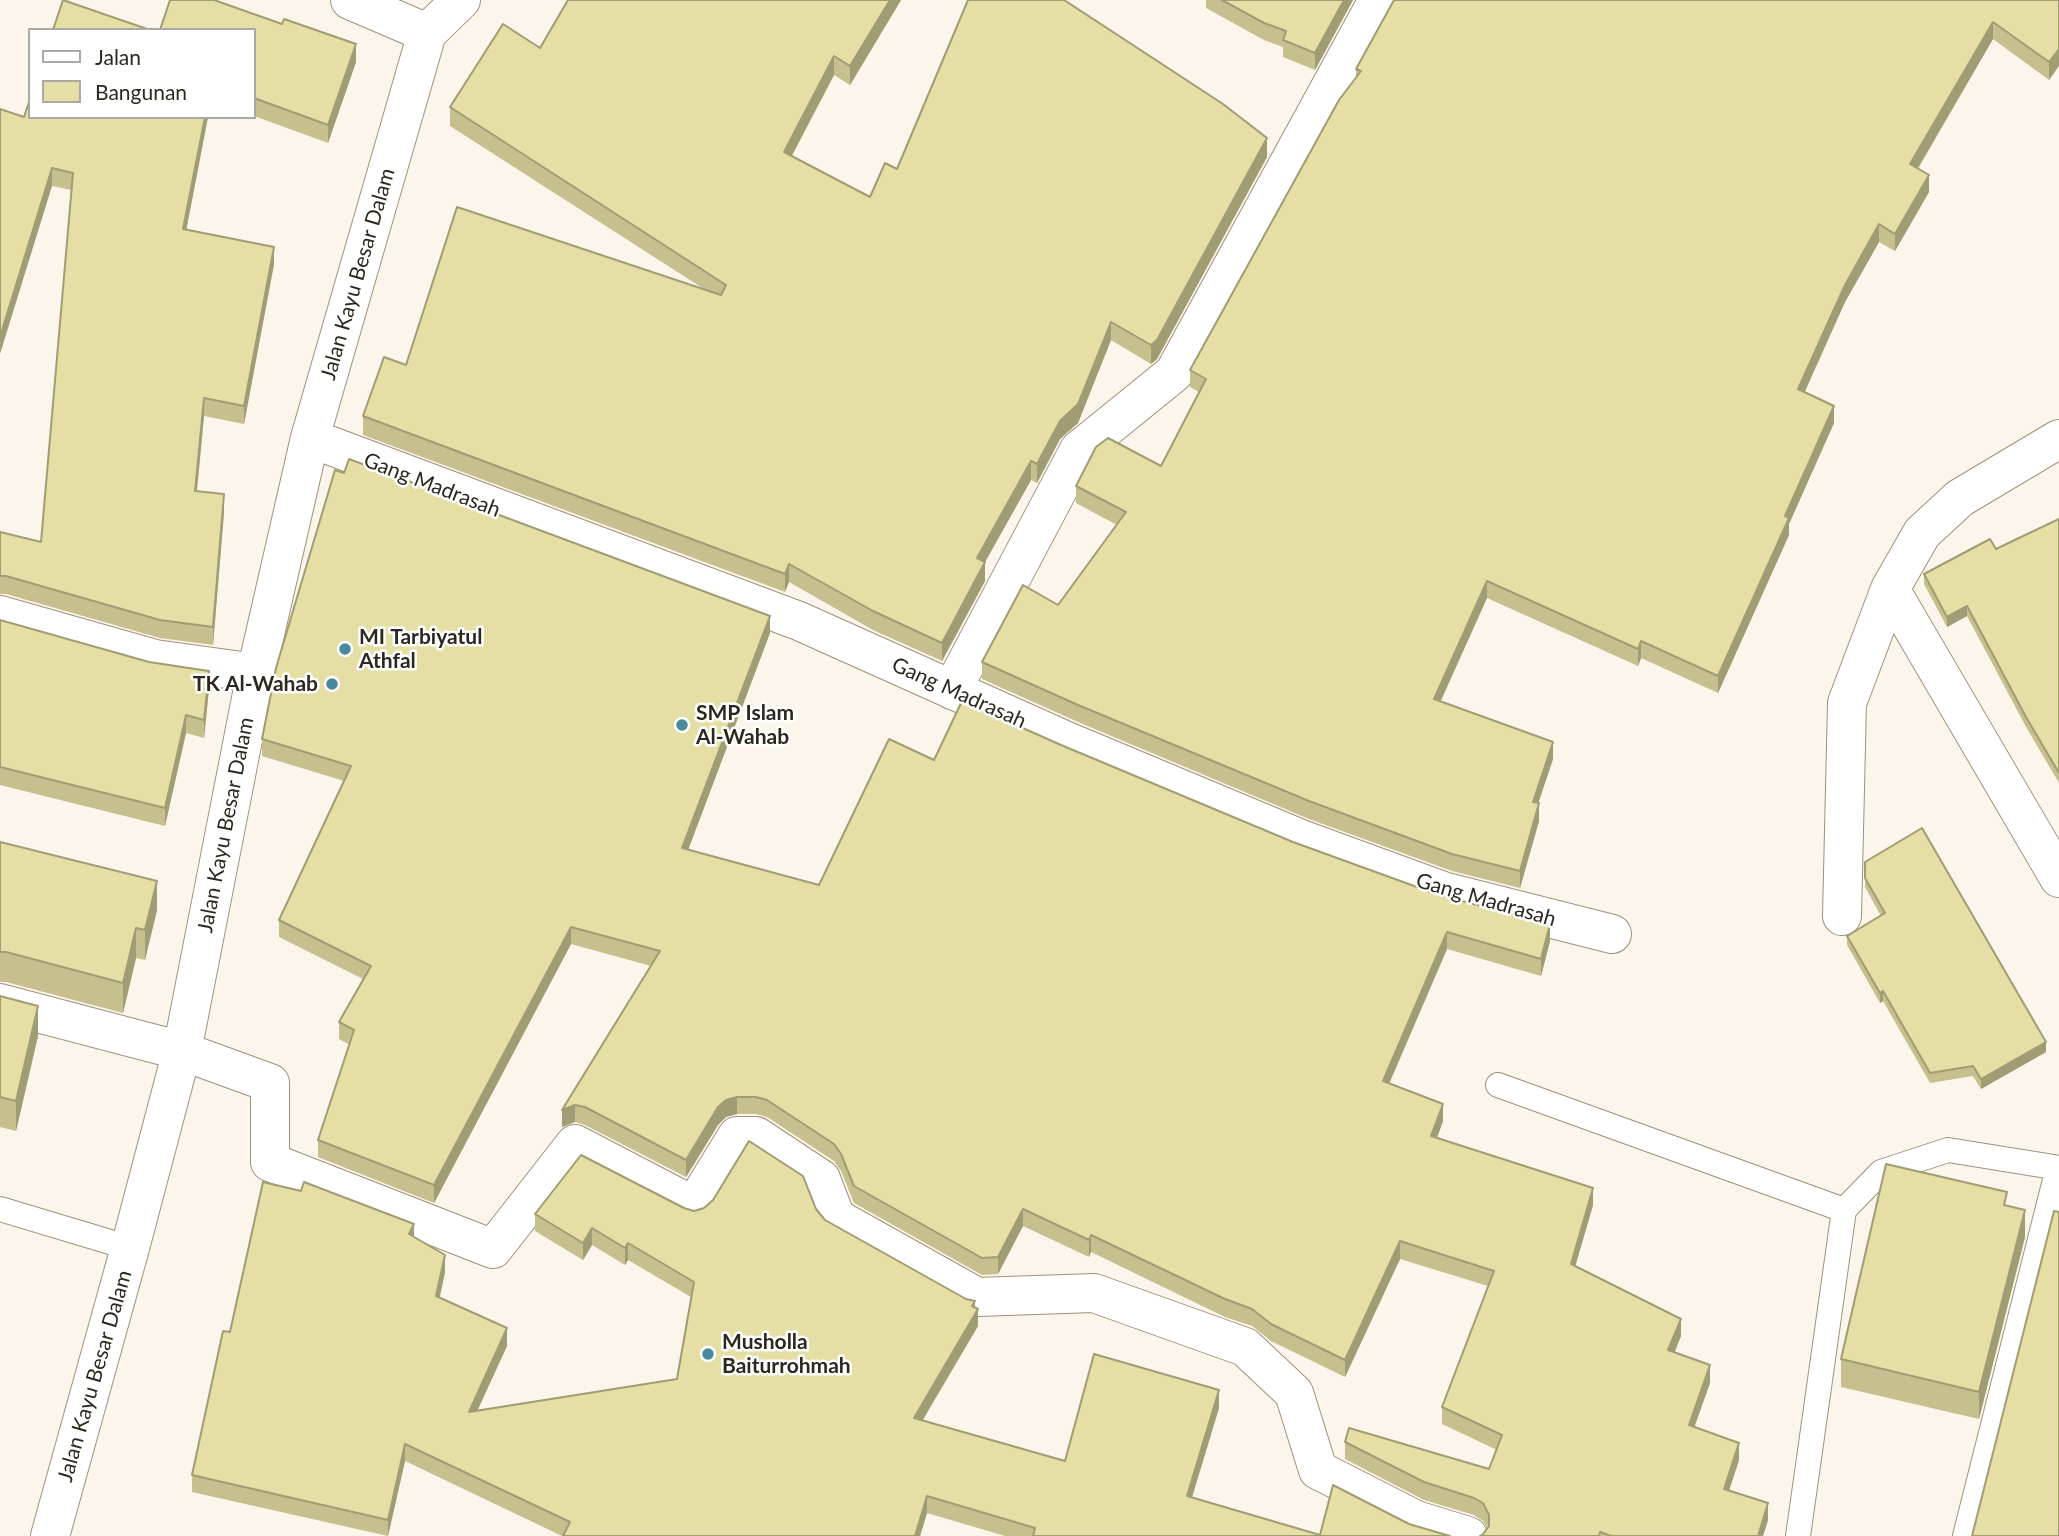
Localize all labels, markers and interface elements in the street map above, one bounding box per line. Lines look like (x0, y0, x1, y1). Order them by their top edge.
legend (28, 28, 256, 119)
text: Jalan (95, 44, 141, 69)
text: Bangunan (95, 79, 187, 104)
street label: Jalan Kayu Besar Dalam (316, 165, 400, 383)
street label: Gang Madrasah (360, 447, 504, 523)
place label: MI Tarbiyatul Athfal (359, 624, 482, 674)
marker: MI Tarbiyatul Athfal (337, 641, 353, 657)
street label: Gang Madrasah (888, 652, 1030, 734)
place label: TK Al-Wahab (193, 671, 318, 697)
marker: TK Al-Wahab (324, 676, 340, 692)
place label: SMP Islam Al-Wahab (696, 700, 794, 750)
street label: Jalan Kayu Besar Dalam (193, 715, 259, 935)
marker: SMP Islam Al-Wahab (674, 717, 690, 733)
street label: Gang Madrasah (1413, 868, 1559, 932)
street label: Jalan Kayu Besar Dalam (53, 1267, 137, 1485)
place label: Musholla Baiturrohmah (722, 1329, 851, 1379)
marker: Musholla Baiturrohmah (700, 1346, 716, 1362)

